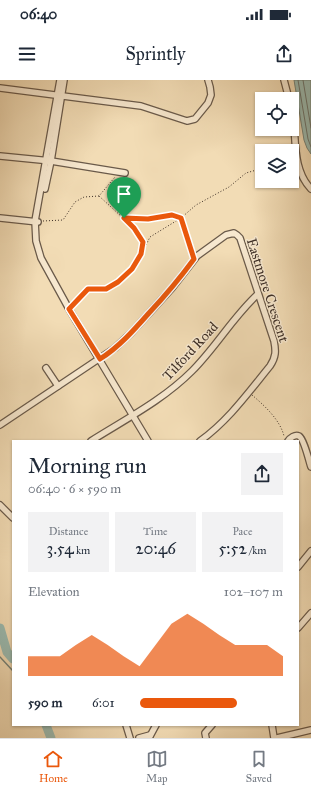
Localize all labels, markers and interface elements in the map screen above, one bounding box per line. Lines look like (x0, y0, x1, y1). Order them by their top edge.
text: 06:40 (20, 5, 57, 23)
icon: menu (16, 43, 38, 65)
text: Sprintly (125, 43, 186, 65)
icon: share (273, 43, 295, 65)
map controls (255, 92, 299, 188)
button: locate (255, 92, 299, 136)
button: layers (255, 144, 299, 188)
pin (107, 177, 141, 218)
icon: arrive (113, 183, 135, 205)
street label: Eastmore Crescent (243, 236, 292, 344)
street label: Tilford Road (159, 318, 222, 384)
text: Morning run (28, 452, 147, 479)
button: share (241, 453, 283, 495)
text: 06:40 · 6 × 590 m (28, 481, 121, 497)
text: Distance (49, 525, 88, 538)
text: Time (143, 525, 168, 538)
text: Pace (233, 525, 252, 538)
text: 3.54 (47, 538, 74, 559)
text: 20:46 (135, 538, 176, 559)
text: 5:52 (218, 538, 247, 559)
text: km (74, 544, 90, 557)
text: /km (247, 544, 267, 557)
text: Elevation (28, 584, 80, 600)
text: 102–107 m (224, 584, 283, 600)
text: 590 m (28, 695, 62, 711)
text: 6:01 (92, 695, 115, 711)
tab: Home (39, 748, 68, 785)
tab: Map (146, 748, 168, 785)
tab: Saved (246, 748, 272, 785)

